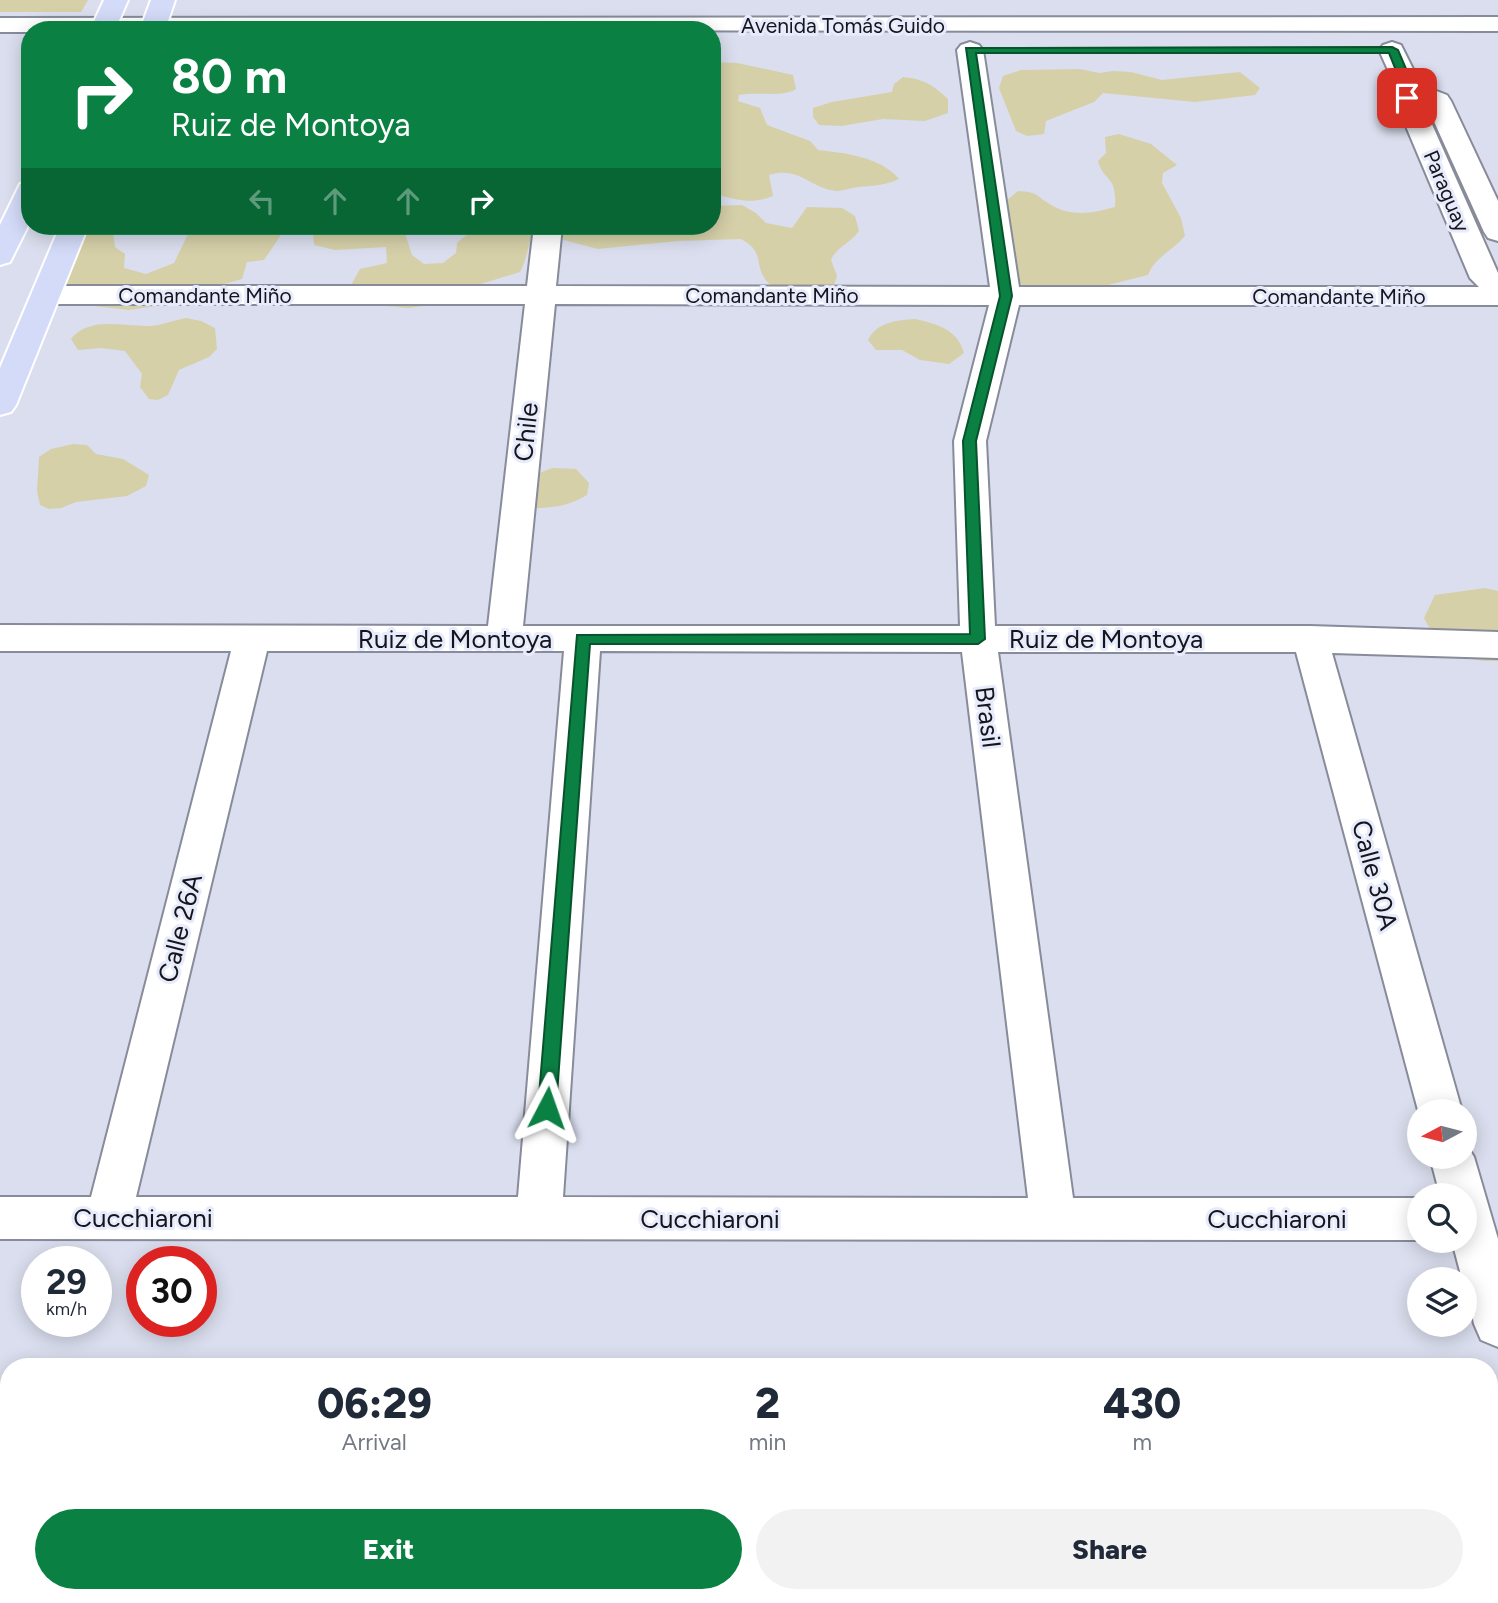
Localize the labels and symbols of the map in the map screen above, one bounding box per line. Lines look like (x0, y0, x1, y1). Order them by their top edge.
street label: Avenida Tomás Guido (741, 13, 945, 38)
pin (1377, 68, 1437, 128)
street label: Paraguay (1419, 146, 1475, 236)
street label: Comandante Miño (118, 283, 292, 308)
street label: Comandante Miño (685, 283, 859, 308)
street label: Comandante Miño (1252, 284, 1426, 309)
street label: Chile (507, 401, 545, 463)
street label: Ruiz de Montoya (358, 623, 552, 655)
street label: Ruiz de Montoya (1009, 623, 1203, 655)
street label: Brasil (968, 684, 1008, 750)
street label: Calle 30A (1345, 817, 1405, 934)
street label: Calle 26A (151, 870, 209, 986)
position arrow (510, 1071, 584, 1145)
north arrow (1407, 1099, 1477, 1169)
street label: Cucchiaroni (73, 1202, 213, 1234)
street label: Cucchiaroni (640, 1203, 780, 1235)
street label: Cucchiaroni (1207, 1203, 1347, 1235)
speed limit sign: 30 (126, 1246, 217, 1337)

